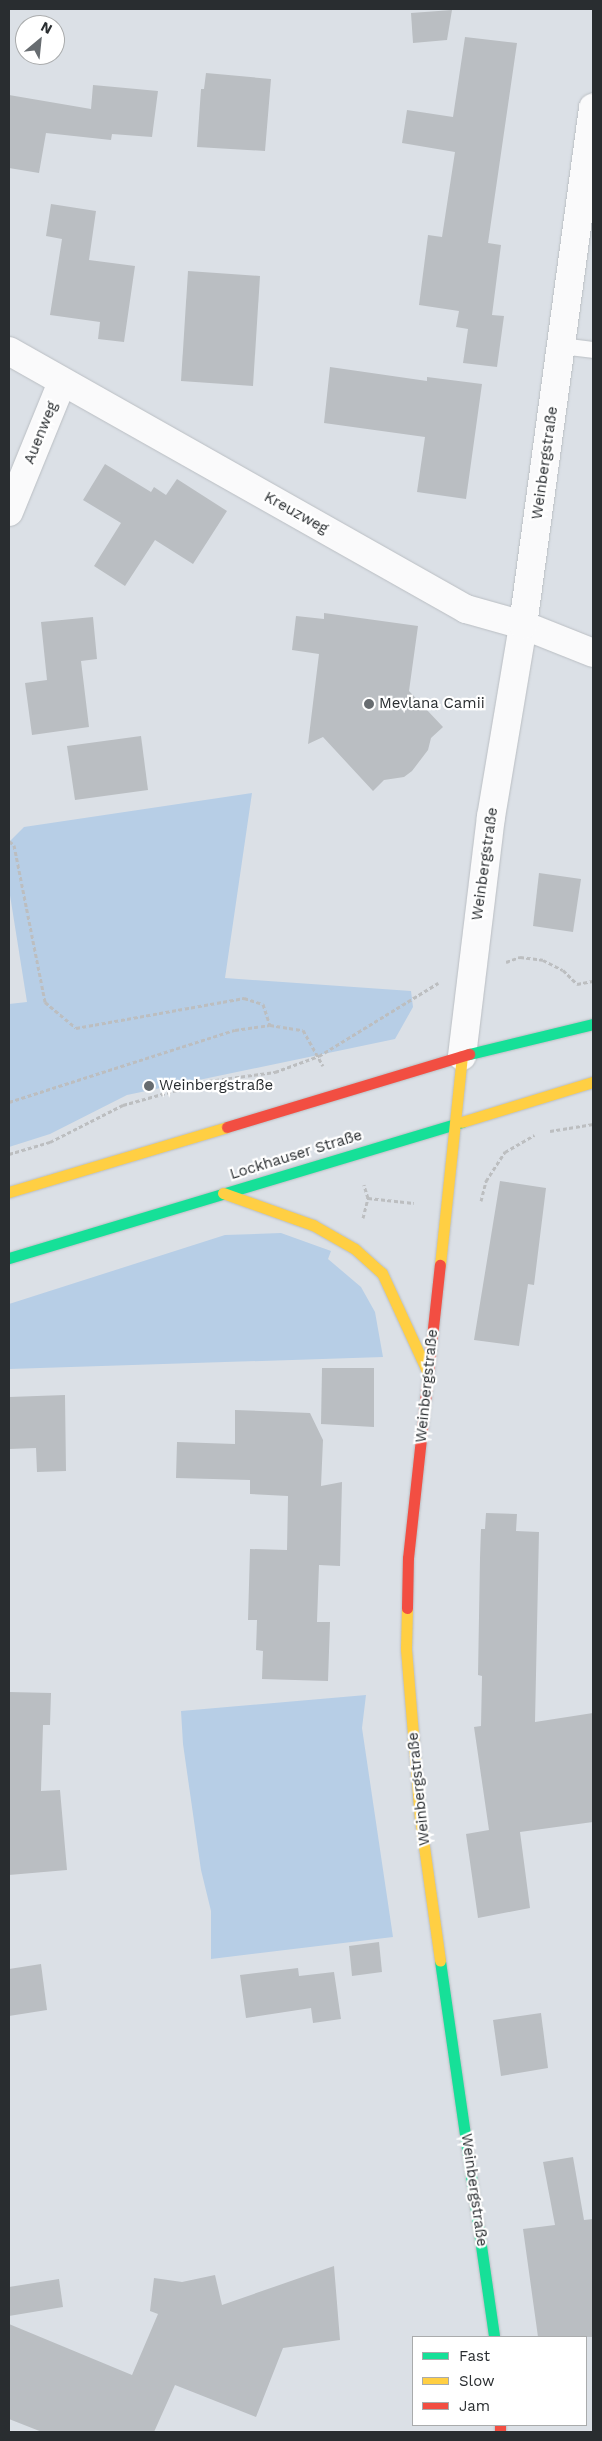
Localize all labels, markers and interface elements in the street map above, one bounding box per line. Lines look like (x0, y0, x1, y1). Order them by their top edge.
north arrow (15, 15, 65, 65)
text: N (38, 18, 55, 37)
street label: Auenweg (20, 399, 62, 467)
street label: Weinbergstraße (528, 405, 562, 521)
street label: Kreuzweg (261, 488, 331, 538)
place label: Mevlana Camii (379, 695, 485, 713)
marker: Mevlana Camii (363, 698, 375, 710)
street label: Weinbergstraße (468, 806, 502, 922)
place label: Weinbergstraße (159, 1077, 273, 1095)
marker: Weinbergstraße (143, 1080, 155, 1092)
street label: Lockhauser Straße (228, 1126, 364, 1184)
street label: Weinbergstraße (412, 1328, 442, 1444)
street label: Weinbergstraße (404, 1731, 434, 1847)
street label: Weinbergstraße (457, 2132, 491, 2248)
legend (412, 2336, 587, 2426)
text: Fast (459, 2347, 490, 2365)
text: Slow (459, 2372, 495, 2390)
text: Jam (459, 2397, 490, 2415)

